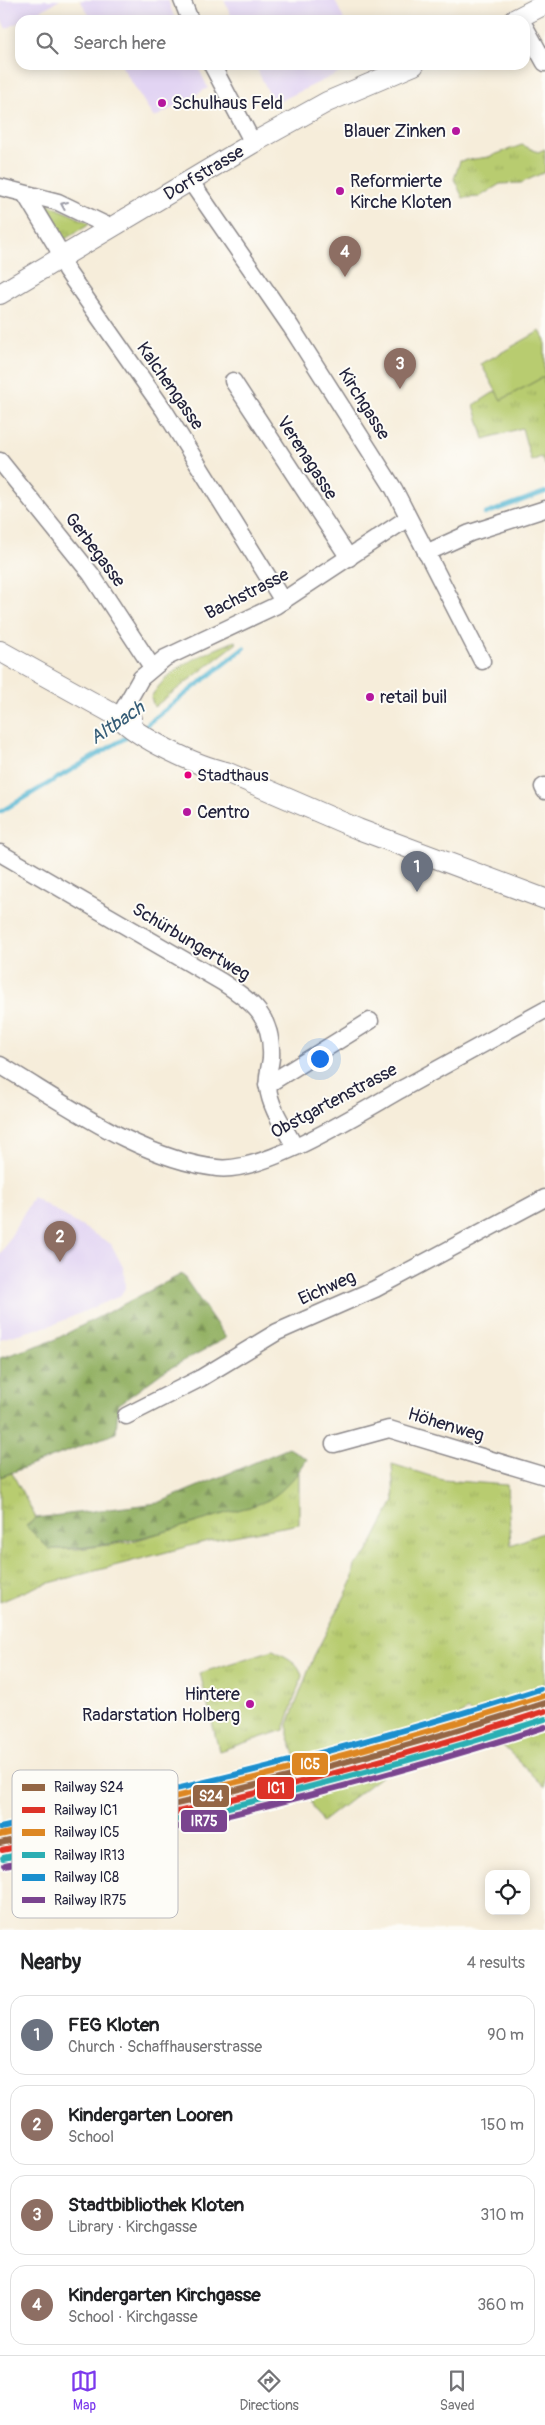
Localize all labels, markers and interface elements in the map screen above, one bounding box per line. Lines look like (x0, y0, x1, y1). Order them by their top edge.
search box (15, 15, 530, 70)
icon: search (33, 29, 61, 57)
text: Search here (73, 31, 166, 55)
place label: Schulhaus Feld (172, 92, 283, 115)
marker: Schulhaus Feld (156, 97, 168, 109)
place label: Blauer Zinken (344, 120, 446, 143)
marker: Blauer Zinken (450, 125, 462, 137)
street label: Dorfstrasse (160, 140, 248, 206)
place label: Reformierte Kirche Kloten (350, 170, 452, 214)
marker: Reformierte Kirche Kloten (334, 185, 346, 197)
one-way arrow (60, 201, 69, 211)
pin: 4 (329, 236, 361, 277)
street label: Kalchengasse (131, 338, 209, 435)
pin: 3 (384, 348, 416, 389)
street label: Kirchgasse (333, 364, 395, 444)
street label: Verenagasse (271, 412, 343, 504)
street label: Gerbegasse (60, 508, 131, 592)
street label: Bachstrasse (201, 563, 293, 625)
place label: retail buil (380, 686, 447, 709)
marker: retail buil (364, 691, 376, 703)
water label: Altbach (85, 695, 150, 750)
place label: Stadthaus (197, 765, 269, 786)
marker: Stadthaus (183, 770, 193, 780)
place label: Centro (197, 801, 250, 824)
marker: Centro (181, 806, 193, 818)
pin: 1 (401, 851, 433, 892)
street label: Schürbungertweg (128, 898, 254, 986)
your location (307, 1046, 333, 1072)
street label: Obstgartenstrasse (267, 1058, 401, 1144)
pin: 2 (44, 1221, 76, 1262)
street label: Eichweg (295, 1265, 359, 1311)
street label: Höhenweg (405, 1403, 487, 1447)
place label: Hintere Radarstation Holberg (82, 1683, 240, 1727)
marker: Hintere Radarstation Holberg (244, 1698, 256, 1710)
line badge: IC5 (291, 1752, 329, 1776)
text: IC5 (300, 1756, 320, 1773)
legend (12, 1770, 178, 1918)
line badge: IC1 (256, 1776, 295, 1800)
text: Railway S24 (54, 1779, 124, 1796)
text: IC1 (267, 1780, 285, 1797)
line badge: S24 (192, 1784, 230, 1808)
text: S24 (199, 1788, 224, 1805)
text: Railway IC1 (54, 1802, 117, 1819)
line badge: IR75 (180, 1809, 228, 1833)
text: IR75 (190, 1813, 218, 1830)
text: Railway IC5 (54, 1824, 120, 1841)
text: Railway IR13 (54, 1847, 125, 1864)
text: Railway IC8 (54, 1869, 119, 1886)
map controls (485, 1870, 530, 1915)
button: locate (485, 1870, 530, 1915)
text: Railway IR75 (54, 1892, 126, 1909)
text: Nearby (20, 1949, 81, 1976)
text: 4 results (467, 1953, 525, 1973)
text: FEG Kloten (68, 2013, 160, 2037)
text: 1 (34, 2025, 40, 2045)
text: 90 m (487, 2025, 524, 2045)
text: Church · Schaffhauserstrasse (68, 2037, 262, 2057)
text: Kindergarten Looren (68, 2103, 233, 2127)
text: 2 (33, 2115, 41, 2135)
text: 150 m (480, 2115, 524, 2135)
text: School (68, 2127, 114, 2147)
text: Stadtbibliothek Kloten (68, 2193, 244, 2217)
text: 3 (33, 2205, 41, 2225)
text: 310 m (480, 2205, 524, 2225)
text: Library · Kirchgasse (68, 2217, 197, 2237)
text: Kindergarten Kirchgasse (68, 2283, 261, 2307)
text: 4 (32, 2295, 42, 2315)
text: 360 m (477, 2295, 524, 2315)
text: School · Kirchgasse (68, 2307, 198, 2327)
tab: Map (70, 2367, 98, 2414)
tab: Directions (239, 2367, 299, 2414)
tab: Saved (440, 2367, 475, 2414)

